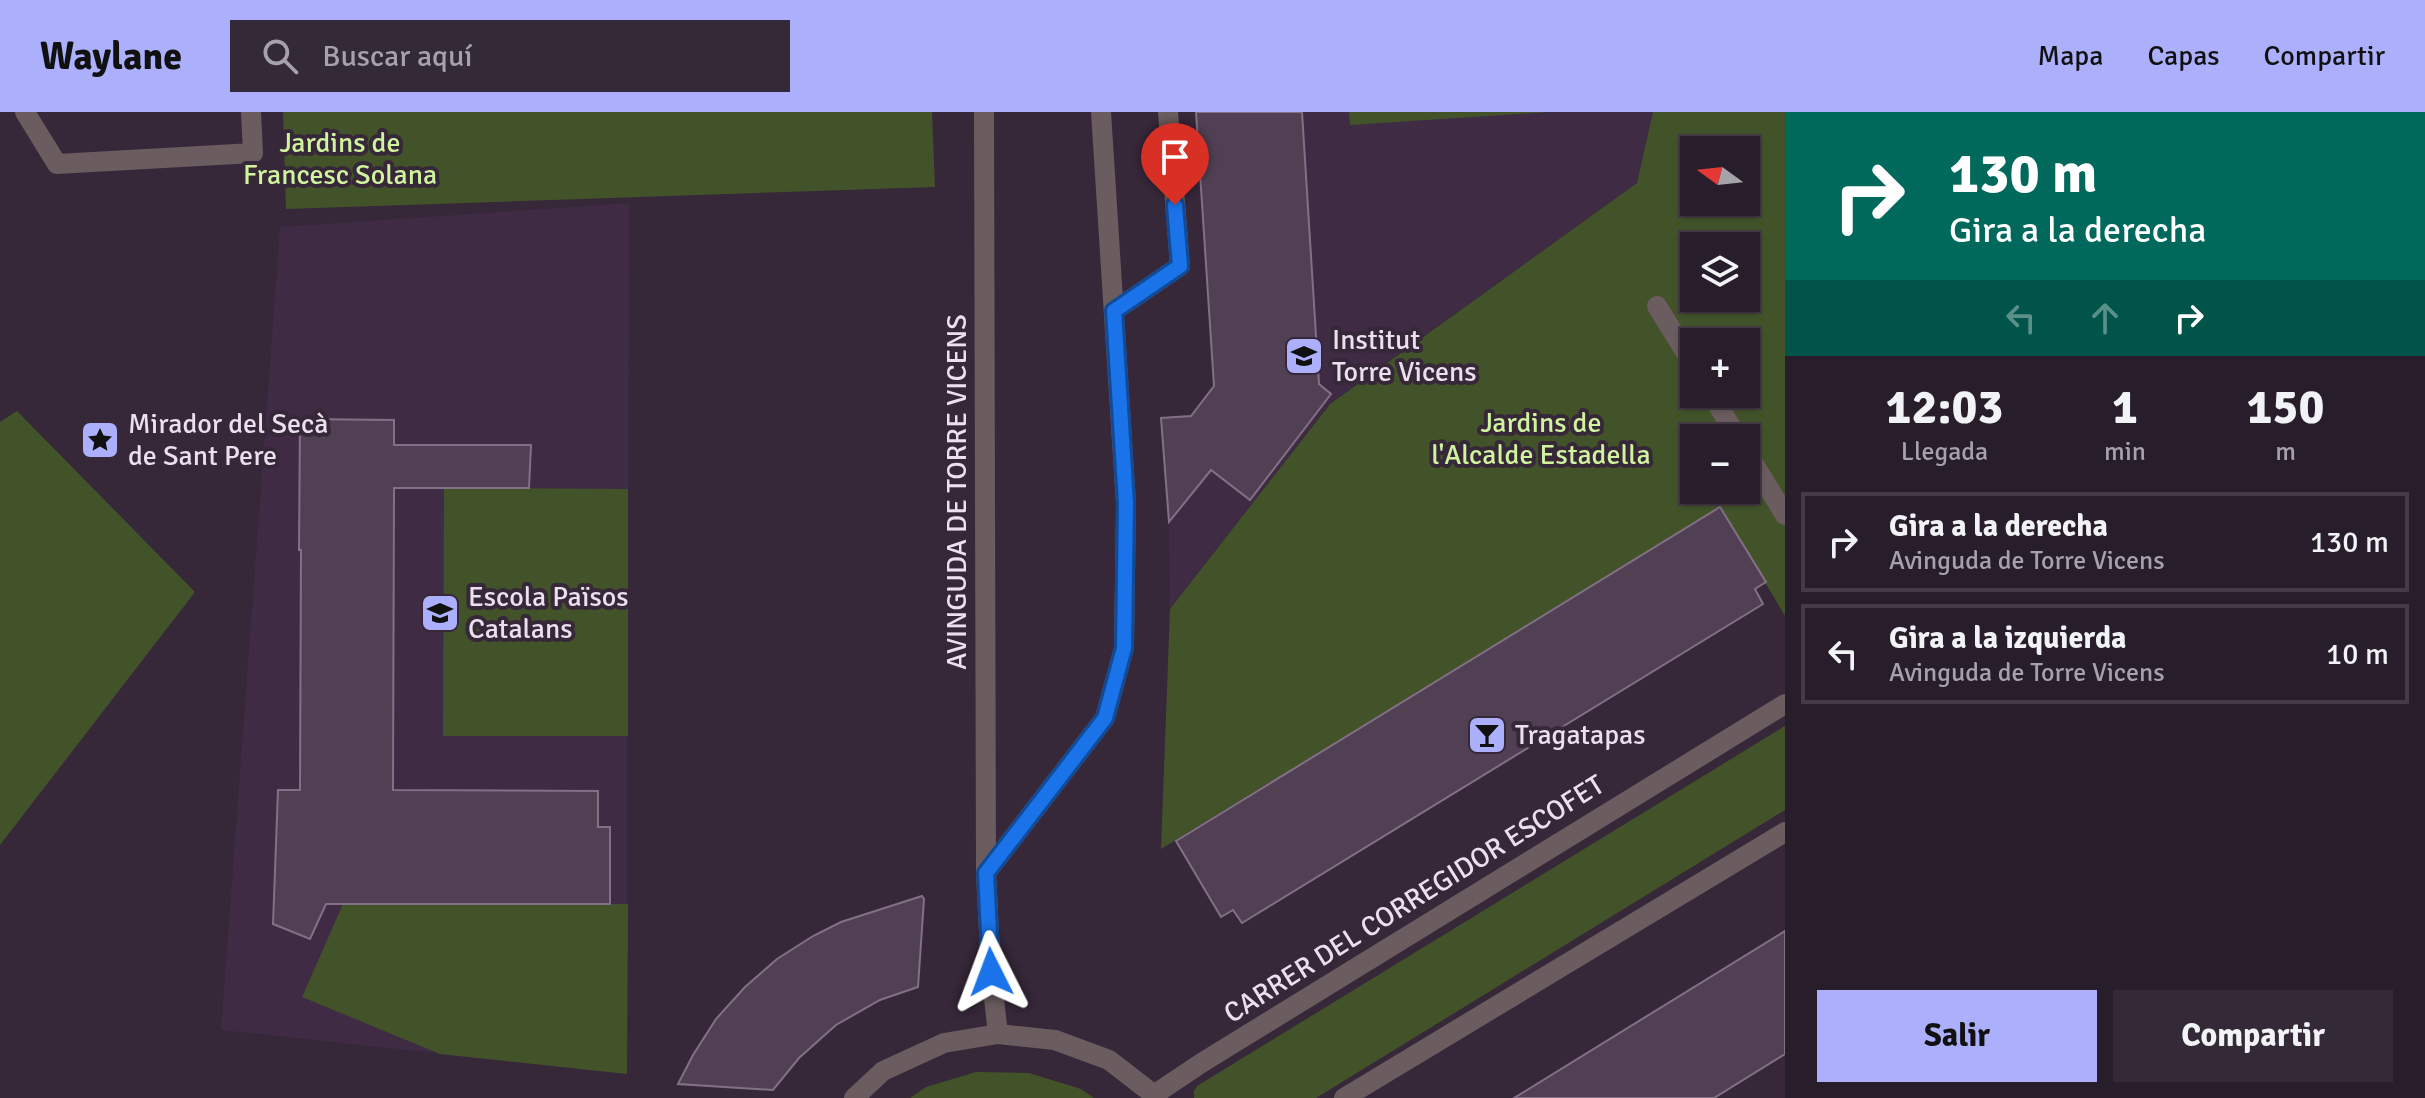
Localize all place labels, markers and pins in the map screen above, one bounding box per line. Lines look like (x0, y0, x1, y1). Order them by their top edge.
pin (1141, 123, 1209, 205)
place label: Institut Torre Vicens (1332, 323, 1477, 389)
school or university icon: Institut Torre Vicens (1283, 335, 1325, 377)
place label: Mirador del Secà de Sant Pere (128, 407, 328, 473)
place icon: Mirador del Secà de Sant Pere (79, 419, 121, 461)
place label: Escola Països Catalans (468, 580, 629, 646)
school or university icon: Escola Països Catalans (419, 592, 461, 634)
bar icon: Tragatapas (1466, 714, 1508, 756)
place label: Tragatapas (1515, 718, 1646, 752)

